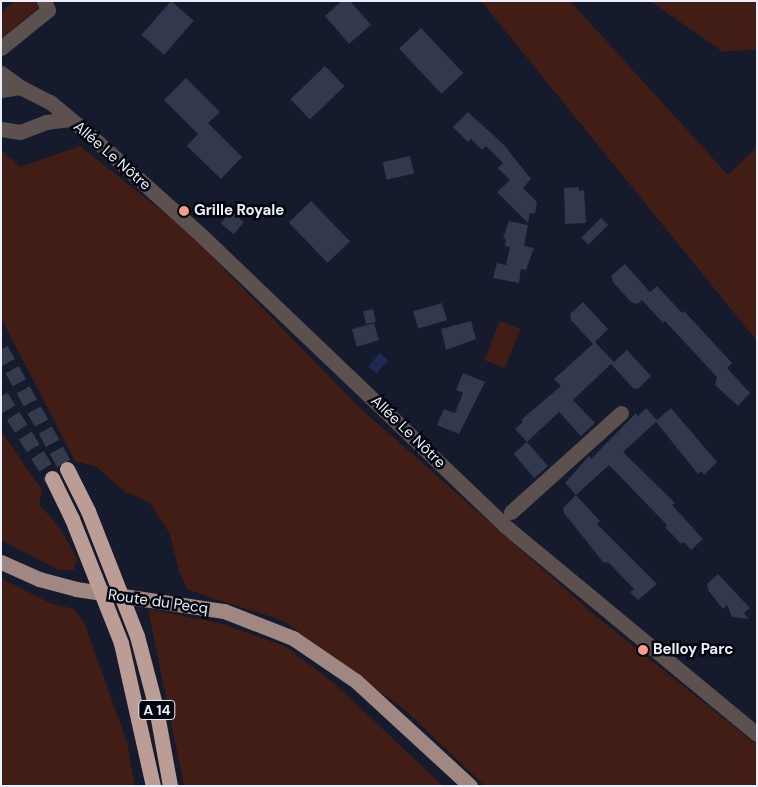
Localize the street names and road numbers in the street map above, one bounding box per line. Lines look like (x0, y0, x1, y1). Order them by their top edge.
street label: Allée Le Nôtre (70, 118, 154, 194)
street label: Allée Le Nôtre (367, 392, 449, 472)
street label: Route du Pecq (107, 586, 209, 618)
road number: A 14 (138, 698, 176, 722)

